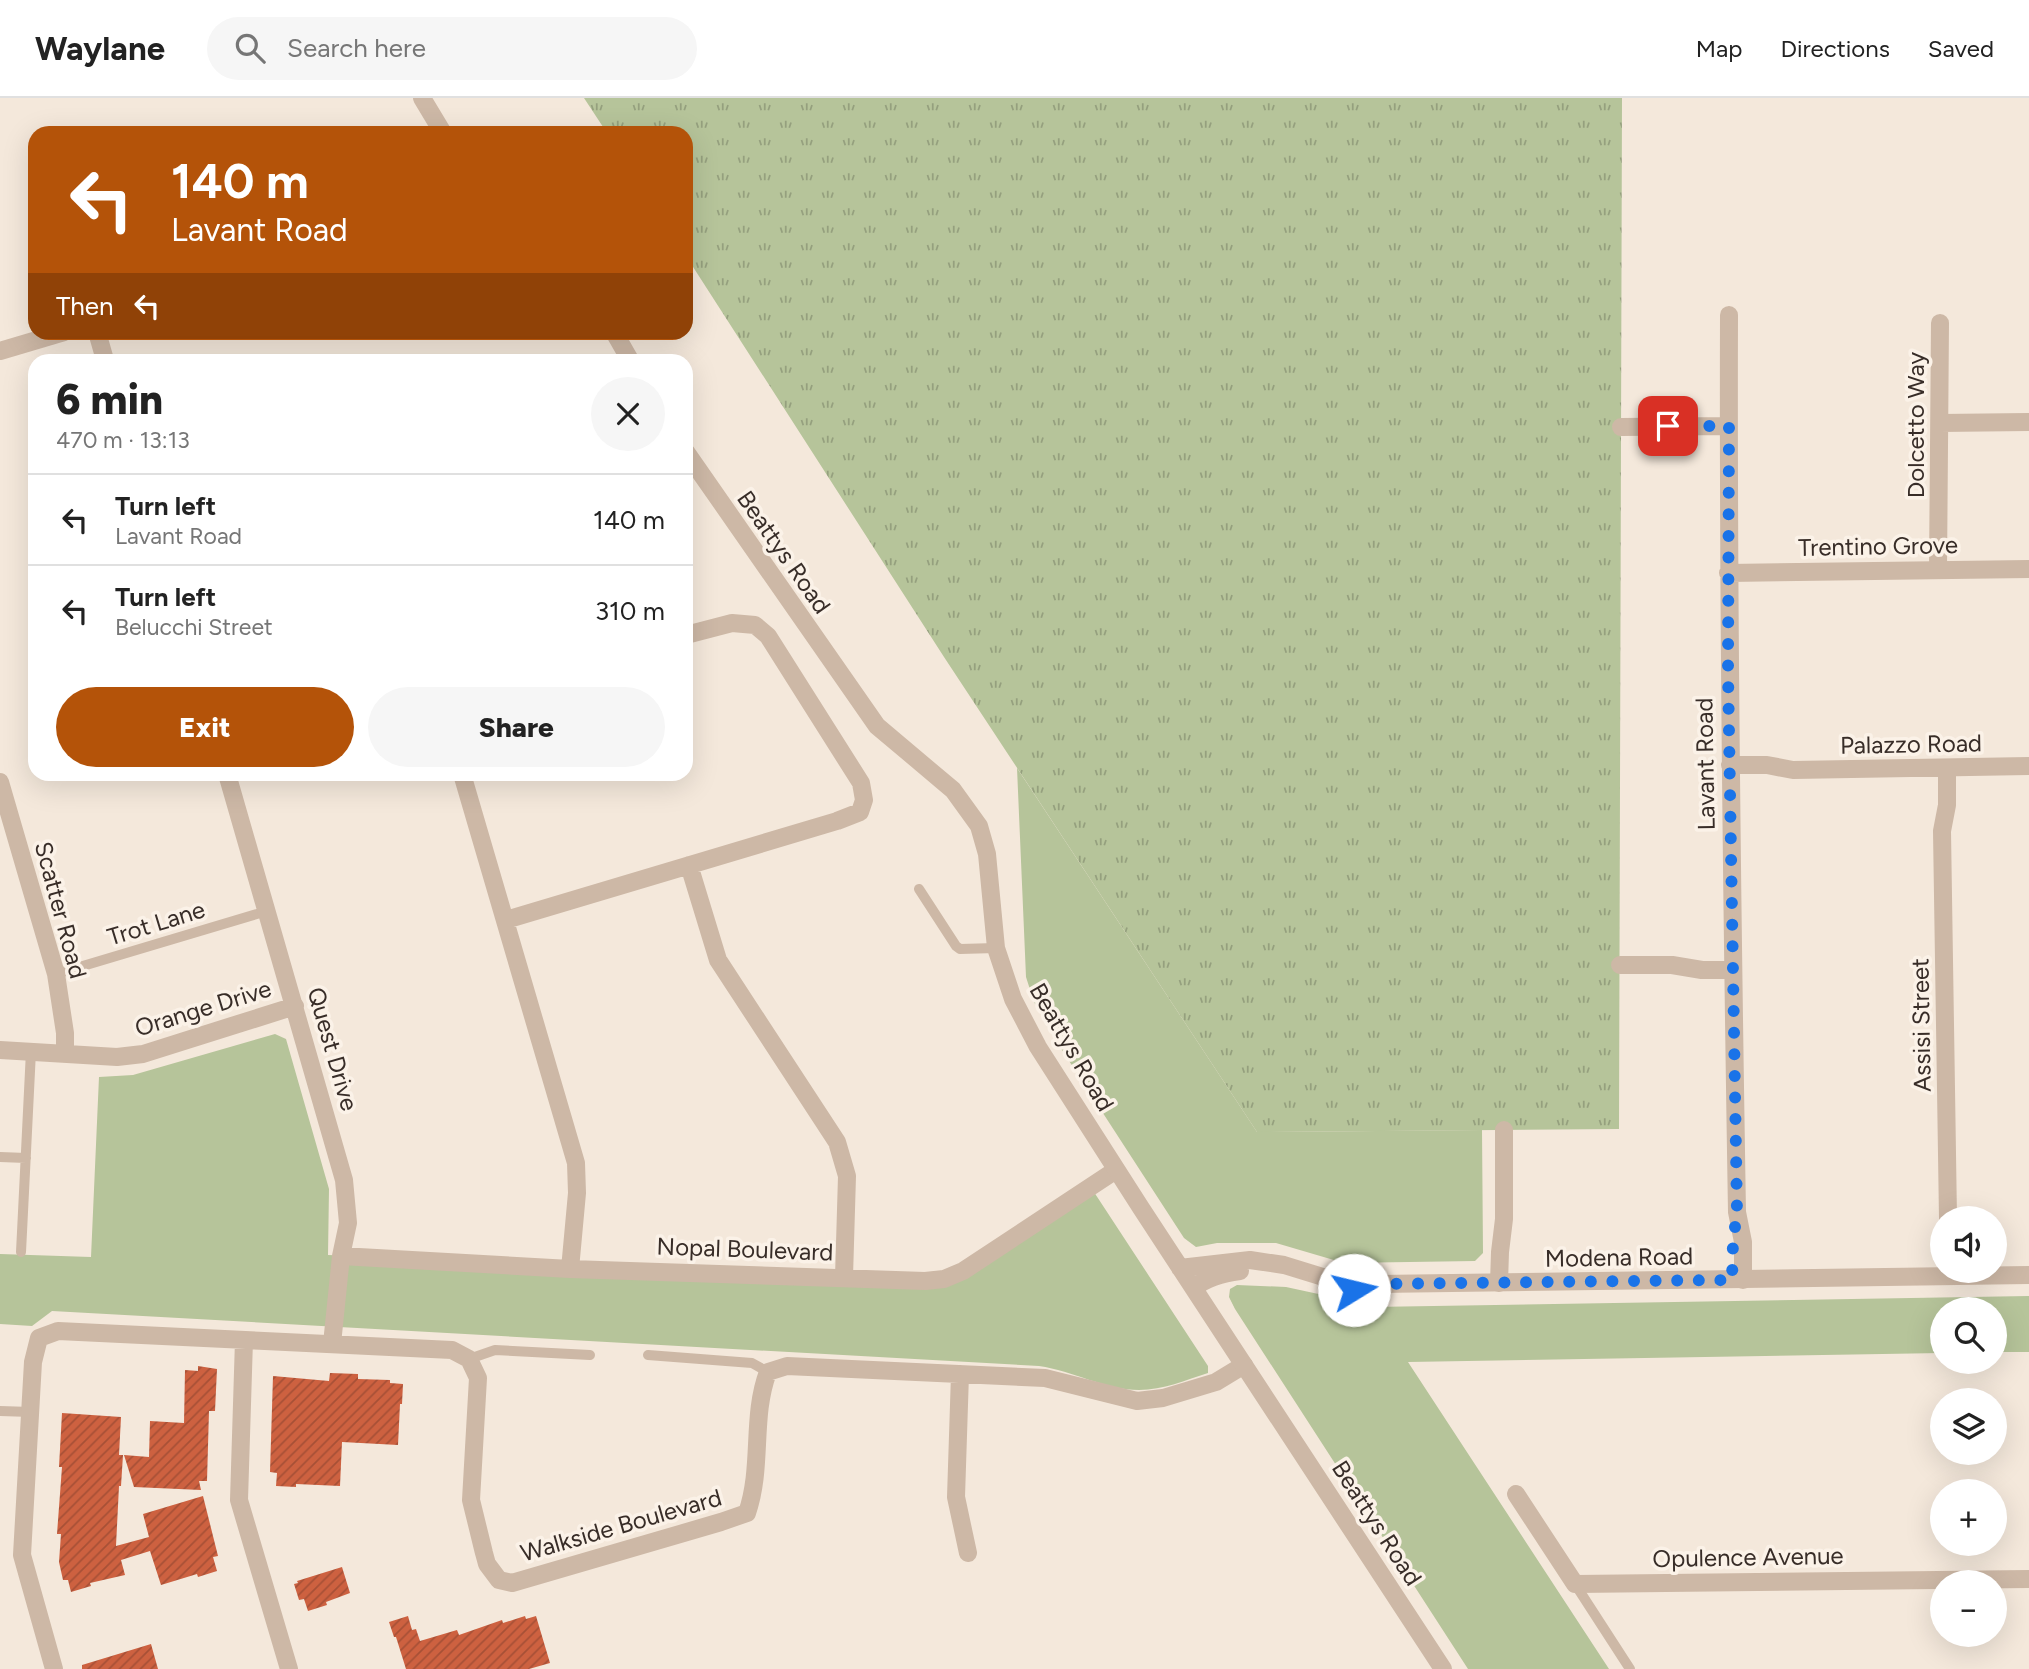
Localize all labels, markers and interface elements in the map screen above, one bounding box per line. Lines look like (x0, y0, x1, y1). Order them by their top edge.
search box (207, 17, 697, 80)
text: Waylane (35, 29, 165, 68)
icon: search (231, 29, 269, 67)
text: Search here (287, 32, 426, 64)
text: Map (1696, 34, 1742, 63)
text: Directions (1780, 34, 1890, 63)
text: Saved (1928, 34, 1994, 63)
text: 140 m (171, 151, 309, 210)
icon: left (56, 154, 147, 245)
text: Lavant Road (171, 211, 348, 249)
icon: left (128, 287, 166, 325)
text: Then (56, 290, 114, 322)
street label: Dolcetto Way (1901, 351, 1930, 498)
text: 6 min (56, 374, 163, 425)
button: close (591, 377, 665, 451)
pin (1638, 396, 1698, 456)
icon: arrive (1649, 407, 1687, 445)
text: 470 m · 13:13 (56, 426, 190, 454)
street label: Beattys Road (731, 485, 837, 619)
text: Turn left (115, 490, 216, 522)
icon: left (56, 501, 94, 539)
text: 140 m (593, 504, 665, 536)
text: Lavant Road (115, 522, 242, 550)
street label: Trentino Grove (1798, 530, 1958, 562)
text: Turn left (115, 581, 216, 613)
icon: left (56, 592, 94, 630)
text: 310 m (595, 595, 665, 627)
text: Belucchi Street (115, 613, 273, 641)
button: Exit (56, 687, 354, 767)
button: Share (368, 687, 665, 767)
street label: Lavant Road (1689, 697, 1721, 831)
street label: Palazzo Road (1840, 728, 1982, 760)
street label: Scatter Road (29, 838, 93, 982)
street label: Trot Lane (104, 894, 208, 952)
street label: Assisi Street (1905, 958, 1937, 1092)
street label: Orange Drive (131, 974, 275, 1042)
street label: Beattys Road (1024, 978, 1120, 1116)
street label: Quest Drive (302, 984, 364, 1114)
map controls (1930, 1206, 2007, 1647)
button: sound (1930, 1206, 2007, 1283)
street label: Nopal Boulevard (656, 1231, 834, 1267)
street label: Modena Road (1545, 1241, 1693, 1273)
position arrow (1317, 1253, 1391, 1327)
button: search (1930, 1297, 2007, 1374)
button: layers (1930, 1388, 2007, 1465)
street label: Beattys Road (1326, 1455, 1428, 1591)
button: + (1930, 1479, 2007, 1556)
street label: Walkside Boulevard (517, 1482, 725, 1568)
street label: Opulence Avenue (1652, 1541, 1844, 1573)
button: − (1930, 1570, 2007, 1647)

